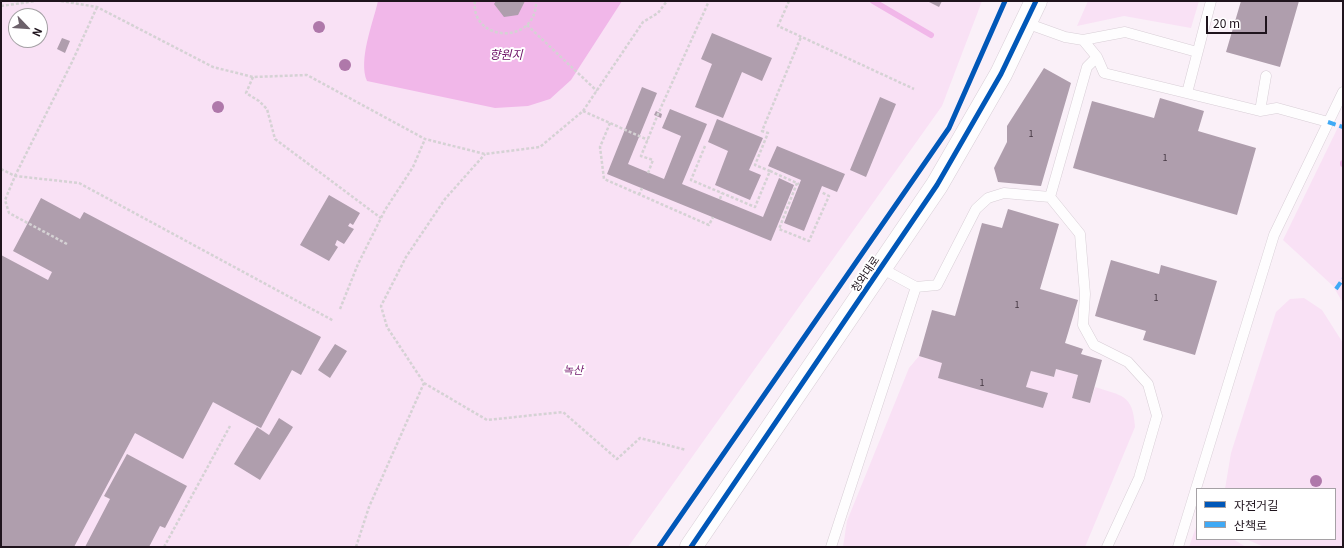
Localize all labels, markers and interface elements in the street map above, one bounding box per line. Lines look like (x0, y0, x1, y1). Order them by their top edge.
north arrow (8, 8, 48, 48)
scale bar (1208, 8, 1269, 34)
text: 20 m (1213, 14, 1240, 31)
text: N (29, 26, 47, 40)
water label: 향원지 (489, 47, 523, 61)
house number: 1 (1029, 129, 1033, 139)
house number: 1 (1163, 153, 1167, 163)
street label: 청와대로 (848, 254, 882, 294)
house number: 1 (1154, 293, 1158, 303)
house number: 1 (1015, 300, 1019, 310)
park label: 녹산 (563, 363, 583, 377)
house number: 1 (980, 378, 984, 388)
legend (1196, 488, 1336, 540)
text: 자전거길 (1234, 496, 1278, 513)
text: 산책로 (1234, 516, 1267, 533)

